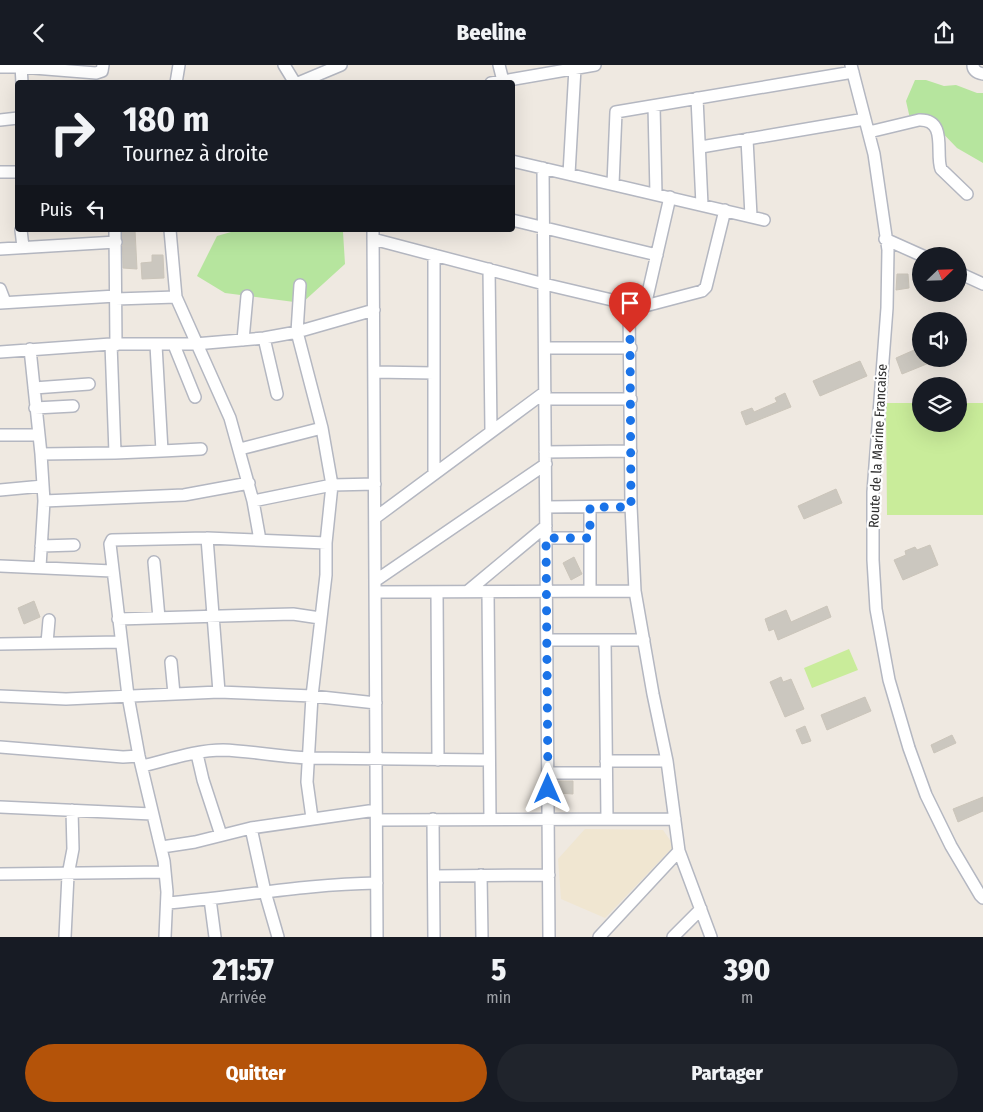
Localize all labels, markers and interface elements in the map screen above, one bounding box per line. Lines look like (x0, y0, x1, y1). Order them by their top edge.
icon: back (25, 19, 53, 47)
text: Beeline (457, 19, 526, 46)
icon: share (930, 19, 958, 47)
text: 180 m (123, 98, 209, 140)
icon: right (40, 100, 105, 165)
text: Tournez à droite (123, 140, 269, 167)
icon: left (82, 195, 110, 223)
text: Puis (40, 198, 72, 221)
north arrow (912, 247, 968, 303)
map controls (912, 247, 967, 432)
pin (609, 282, 651, 333)
icon: arrive (616, 289, 644, 317)
button: sound (912, 312, 967, 367)
street label: Route de la Marine Francaise (865, 363, 891, 529)
button: layers (912, 377, 967, 432)
position arrow (521, 762, 573, 814)
text: 21:57 (213, 952, 274, 988)
text: 5 (491, 952, 506, 988)
text: 390 (724, 952, 770, 988)
text: Arrivée (220, 988, 266, 1007)
text: min (486, 988, 511, 1007)
text: m (741, 988, 753, 1007)
button: Quitter (25, 1044, 487, 1102)
button: Partager (497, 1044, 958, 1102)

